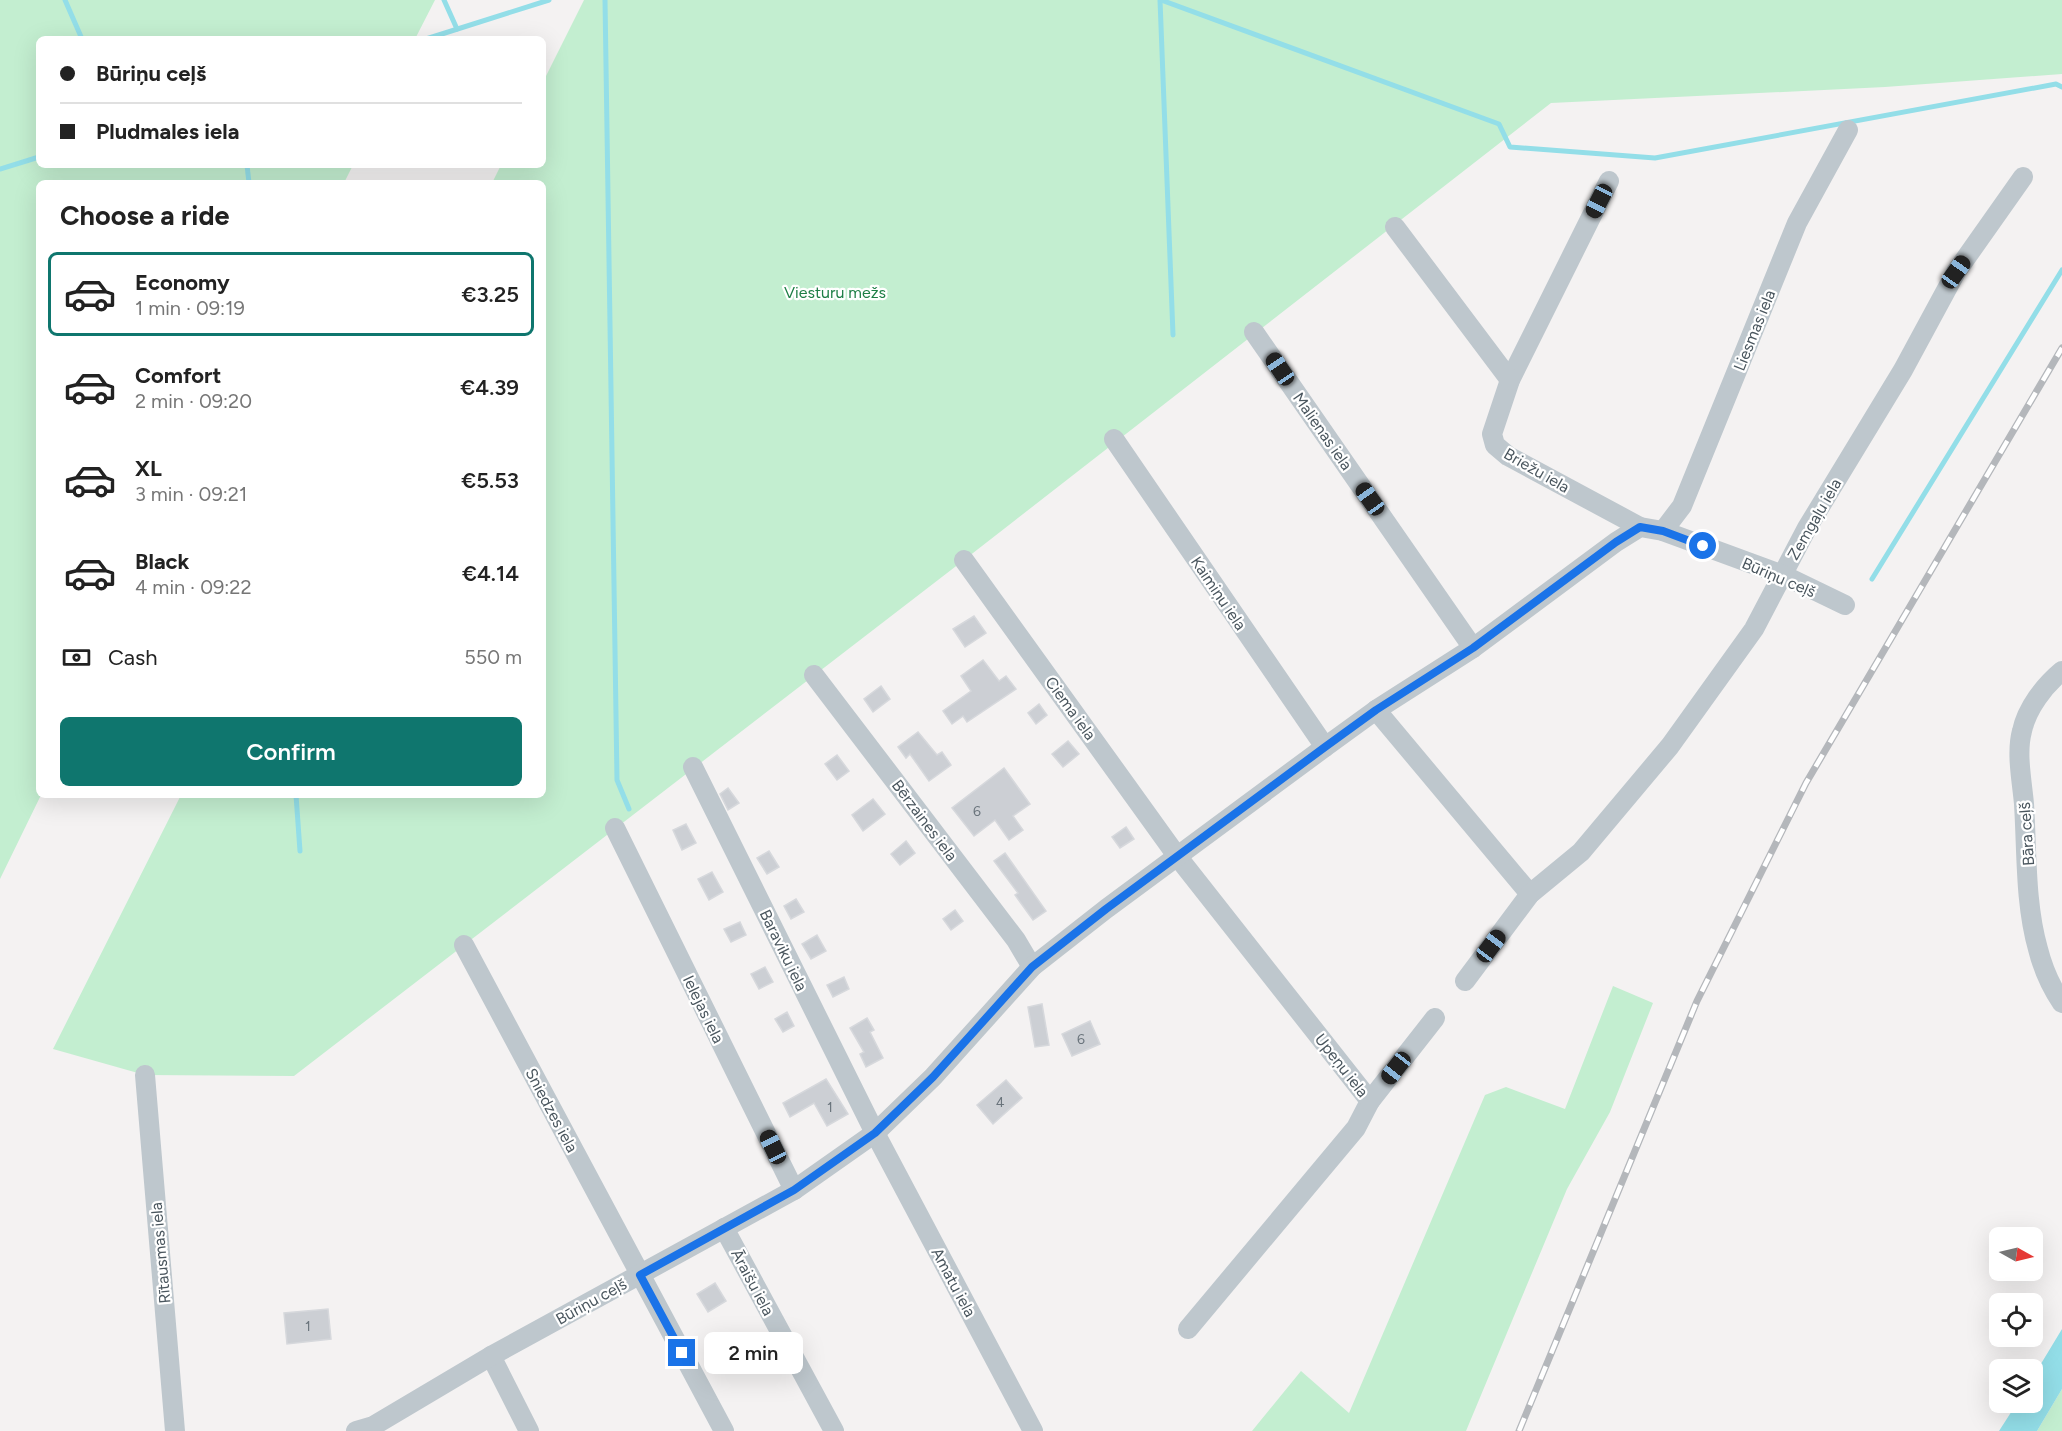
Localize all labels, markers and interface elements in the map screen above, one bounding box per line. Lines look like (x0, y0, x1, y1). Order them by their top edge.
text: Būriņu ceļš (96, 60, 207, 87)
text: Pludmales iela (96, 118, 239, 145)
car (1583, 181, 1615, 221)
text: Choose a ride (60, 199, 229, 232)
car (1938, 252, 1974, 292)
icon: car (63, 267, 117, 321)
text: Economy (135, 269, 230, 296)
text: €3.25 (461, 281, 519, 308)
park label: Viesturu mežs (784, 283, 886, 302)
street label: Liesmas iela (1730, 287, 1779, 373)
text: 1 min · 09:19 (135, 296, 245, 320)
car (1262, 349, 1298, 389)
icon: car (63, 360, 117, 414)
text: Comfort (135, 362, 221, 389)
text: €4.39 (460, 374, 519, 401)
text: 2 min · 09:20 (135, 389, 252, 413)
street label: Malienas iela (1289, 389, 1356, 474)
street label: Briežu iela (1501, 444, 1573, 497)
icon: car (63, 453, 117, 507)
text: XL (135, 455, 162, 482)
text: €5.53 (461, 467, 519, 494)
street label: Zemgaļu iela (1784, 475, 1845, 563)
car (1352, 479, 1388, 519)
text: 3 min · 09:21 (135, 482, 247, 506)
route start (1689, 532, 1716, 559)
icon: car (63, 546, 117, 600)
text: Black (135, 548, 189, 575)
street label: Kaimiņu iela (1187, 553, 1250, 634)
street label: Būriņu ceļš (1739, 553, 1818, 601)
text: €4.14 (462, 560, 519, 587)
text: 4 min · 09:22 (135, 575, 252, 599)
icon: cash (60, 641, 93, 674)
text: Cash (108, 644, 158, 671)
text: 550 m (464, 645, 522, 669)
street label: Ciema iela (1041, 673, 1100, 744)
button: Confirm (60, 717, 522, 786)
street label: Bērzaines iela (888, 776, 961, 865)
street label: Bāra ceļš (2015, 801, 2038, 866)
house number: 6 (973, 803, 981, 820)
street label: Baraviku iela (756, 906, 811, 994)
car (1473, 926, 1509, 966)
street label: Ielejas iela (679, 972, 728, 1046)
street label: Upeņu iela (1311, 1030, 1372, 1101)
house number: 6 (1077, 1031, 1085, 1048)
car (1378, 1048, 1414, 1088)
street label: Sniedzes iela (521, 1065, 582, 1156)
house number: 4 (996, 1094, 1005, 1111)
house number: 1 (827, 1099, 833, 1116)
car (757, 1127, 789, 1167)
street label: Rītausmas iela (147, 1202, 174, 1304)
north arrow (1989, 1227, 2043, 1281)
map controls (1989, 1227, 2043, 1413)
street label: Amatu iela (927, 1244, 980, 1320)
street label: Āraišu iela (727, 1246, 778, 1319)
street label: Būriņu ceļš (552, 1274, 630, 1329)
button: locate (1989, 1293, 2043, 1347)
house number: 1 (305, 1318, 311, 1335)
callout: 2 min (703, 1332, 802, 1374)
route end (668, 1339, 695, 1366)
text: 2 min (729, 1341, 778, 1365)
button: layers (1989, 1359, 2043, 1413)

